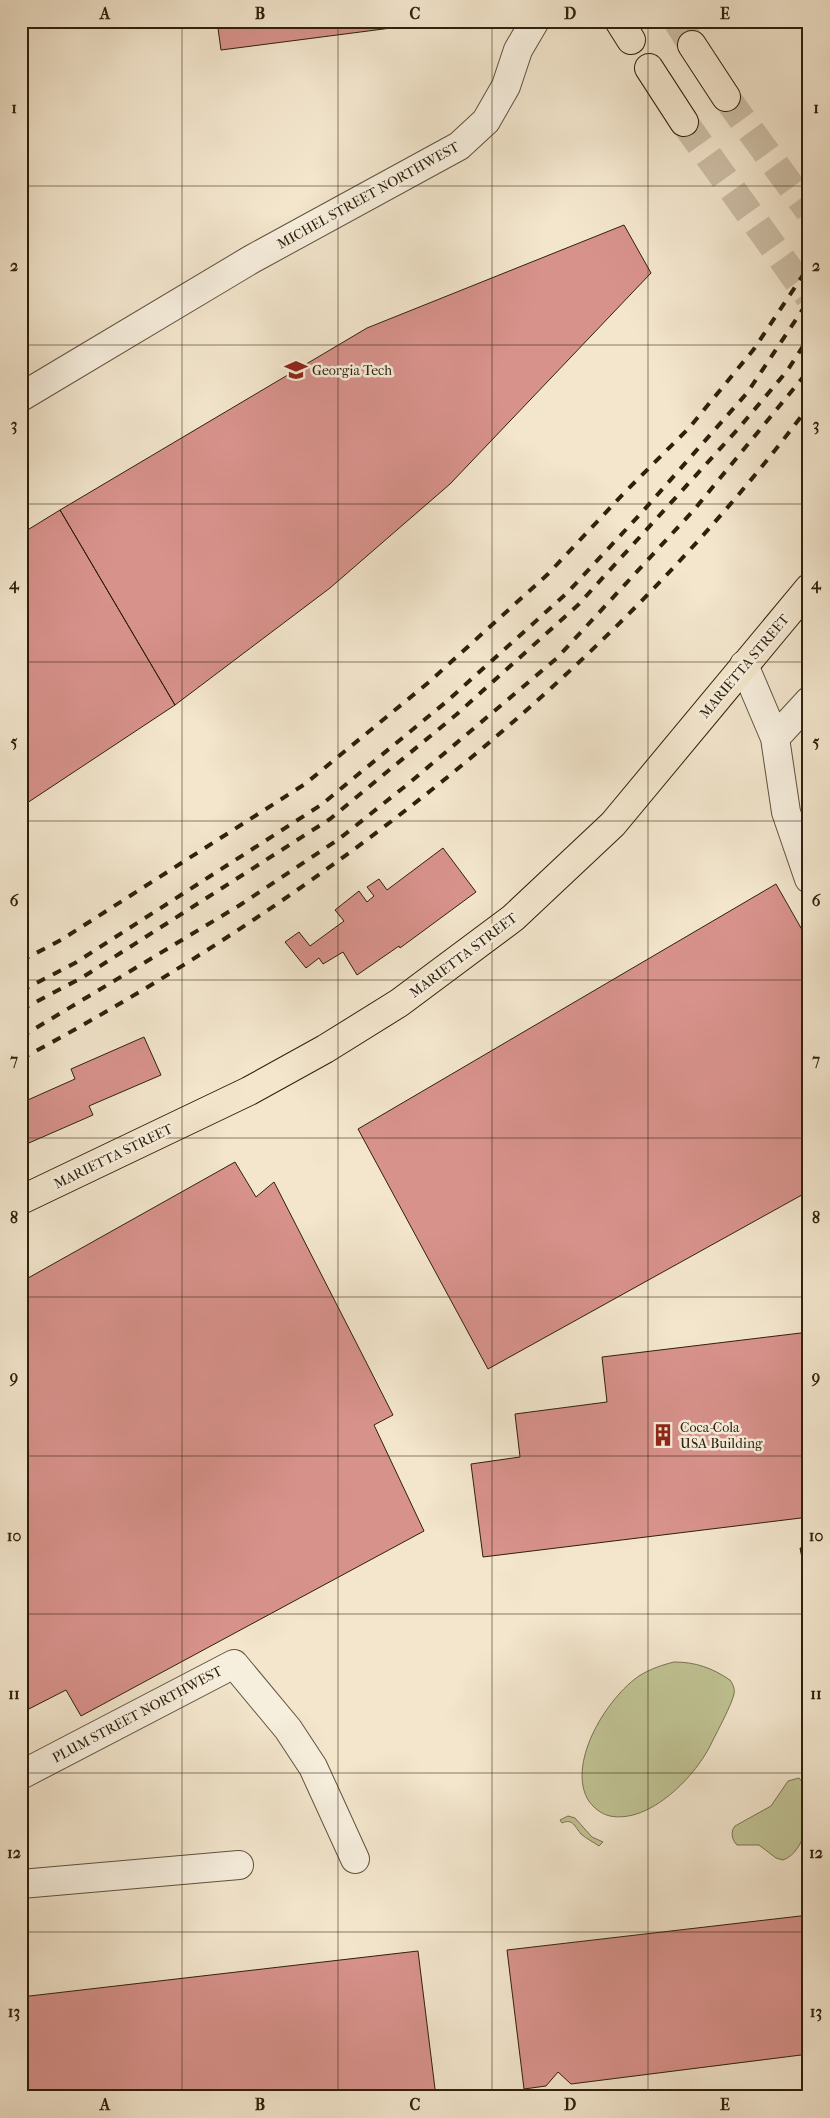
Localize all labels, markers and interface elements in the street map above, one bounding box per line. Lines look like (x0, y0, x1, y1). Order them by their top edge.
text: A (99, 4, 111, 23)
text: B (255, 4, 265, 23)
text: C (410, 4, 421, 23)
text: D (564, 4, 576, 23)
text: E (720, 4, 730, 23)
text: 1 (11, 98, 17, 117)
text: 1 (813, 98, 819, 117)
street label: MICHEL STREET NORTHWEST (274, 138, 463, 253)
text: 2 (10, 256, 18, 275)
text: 2 (812, 256, 820, 275)
school or university icon: Georgia Tech (283, 357, 309, 383)
place label: Georgia Tech (312, 362, 392, 379)
text: 3 (11, 415, 17, 435)
text: 3 (813, 415, 819, 435)
text: 4 (8, 574, 20, 594)
text: 4 (810, 574, 822, 594)
street label: MARIETTA STREET (696, 611, 793, 722)
text: 5 (11, 732, 18, 751)
text: 5 (813, 732, 820, 751)
text: 6 (10, 891, 19, 910)
text: 6 (812, 891, 821, 910)
street label: MARIETTA STREET (406, 909, 521, 1001)
text: 7 (9, 1050, 18, 1069)
text: 7 (811, 1050, 820, 1069)
street label: MARIETTA STREET (51, 1120, 176, 1193)
text: 8 (10, 1208, 18, 1227)
text: 8 (812, 1208, 820, 1227)
text: 9 (9, 1367, 18, 1387)
text: 9 (811, 1367, 820, 1387)
place label: Coca-Cola USA Building (680, 1419, 763, 1452)
building icon: Coca-Cola USA Building (650, 1422, 676, 1448)
text: 10 (7, 1526, 21, 1545)
text: 10 (809, 1526, 823, 1545)
street label: PLUM STREET NORTHWEST (49, 1662, 226, 1767)
text: 11 (8, 1684, 20, 1703)
text: 11 (810, 1684, 822, 1703)
text: 12 (7, 1843, 21, 1862)
text: 12 (809, 1843, 823, 1862)
text: 13 (8, 2002, 20, 2022)
text: 13 (810, 2002, 822, 2022)
text: A (99, 2095, 111, 2114)
text: B (255, 2095, 265, 2114)
text: C (410, 2095, 421, 2114)
text: D (564, 2095, 576, 2114)
text: E (720, 2095, 730, 2114)

